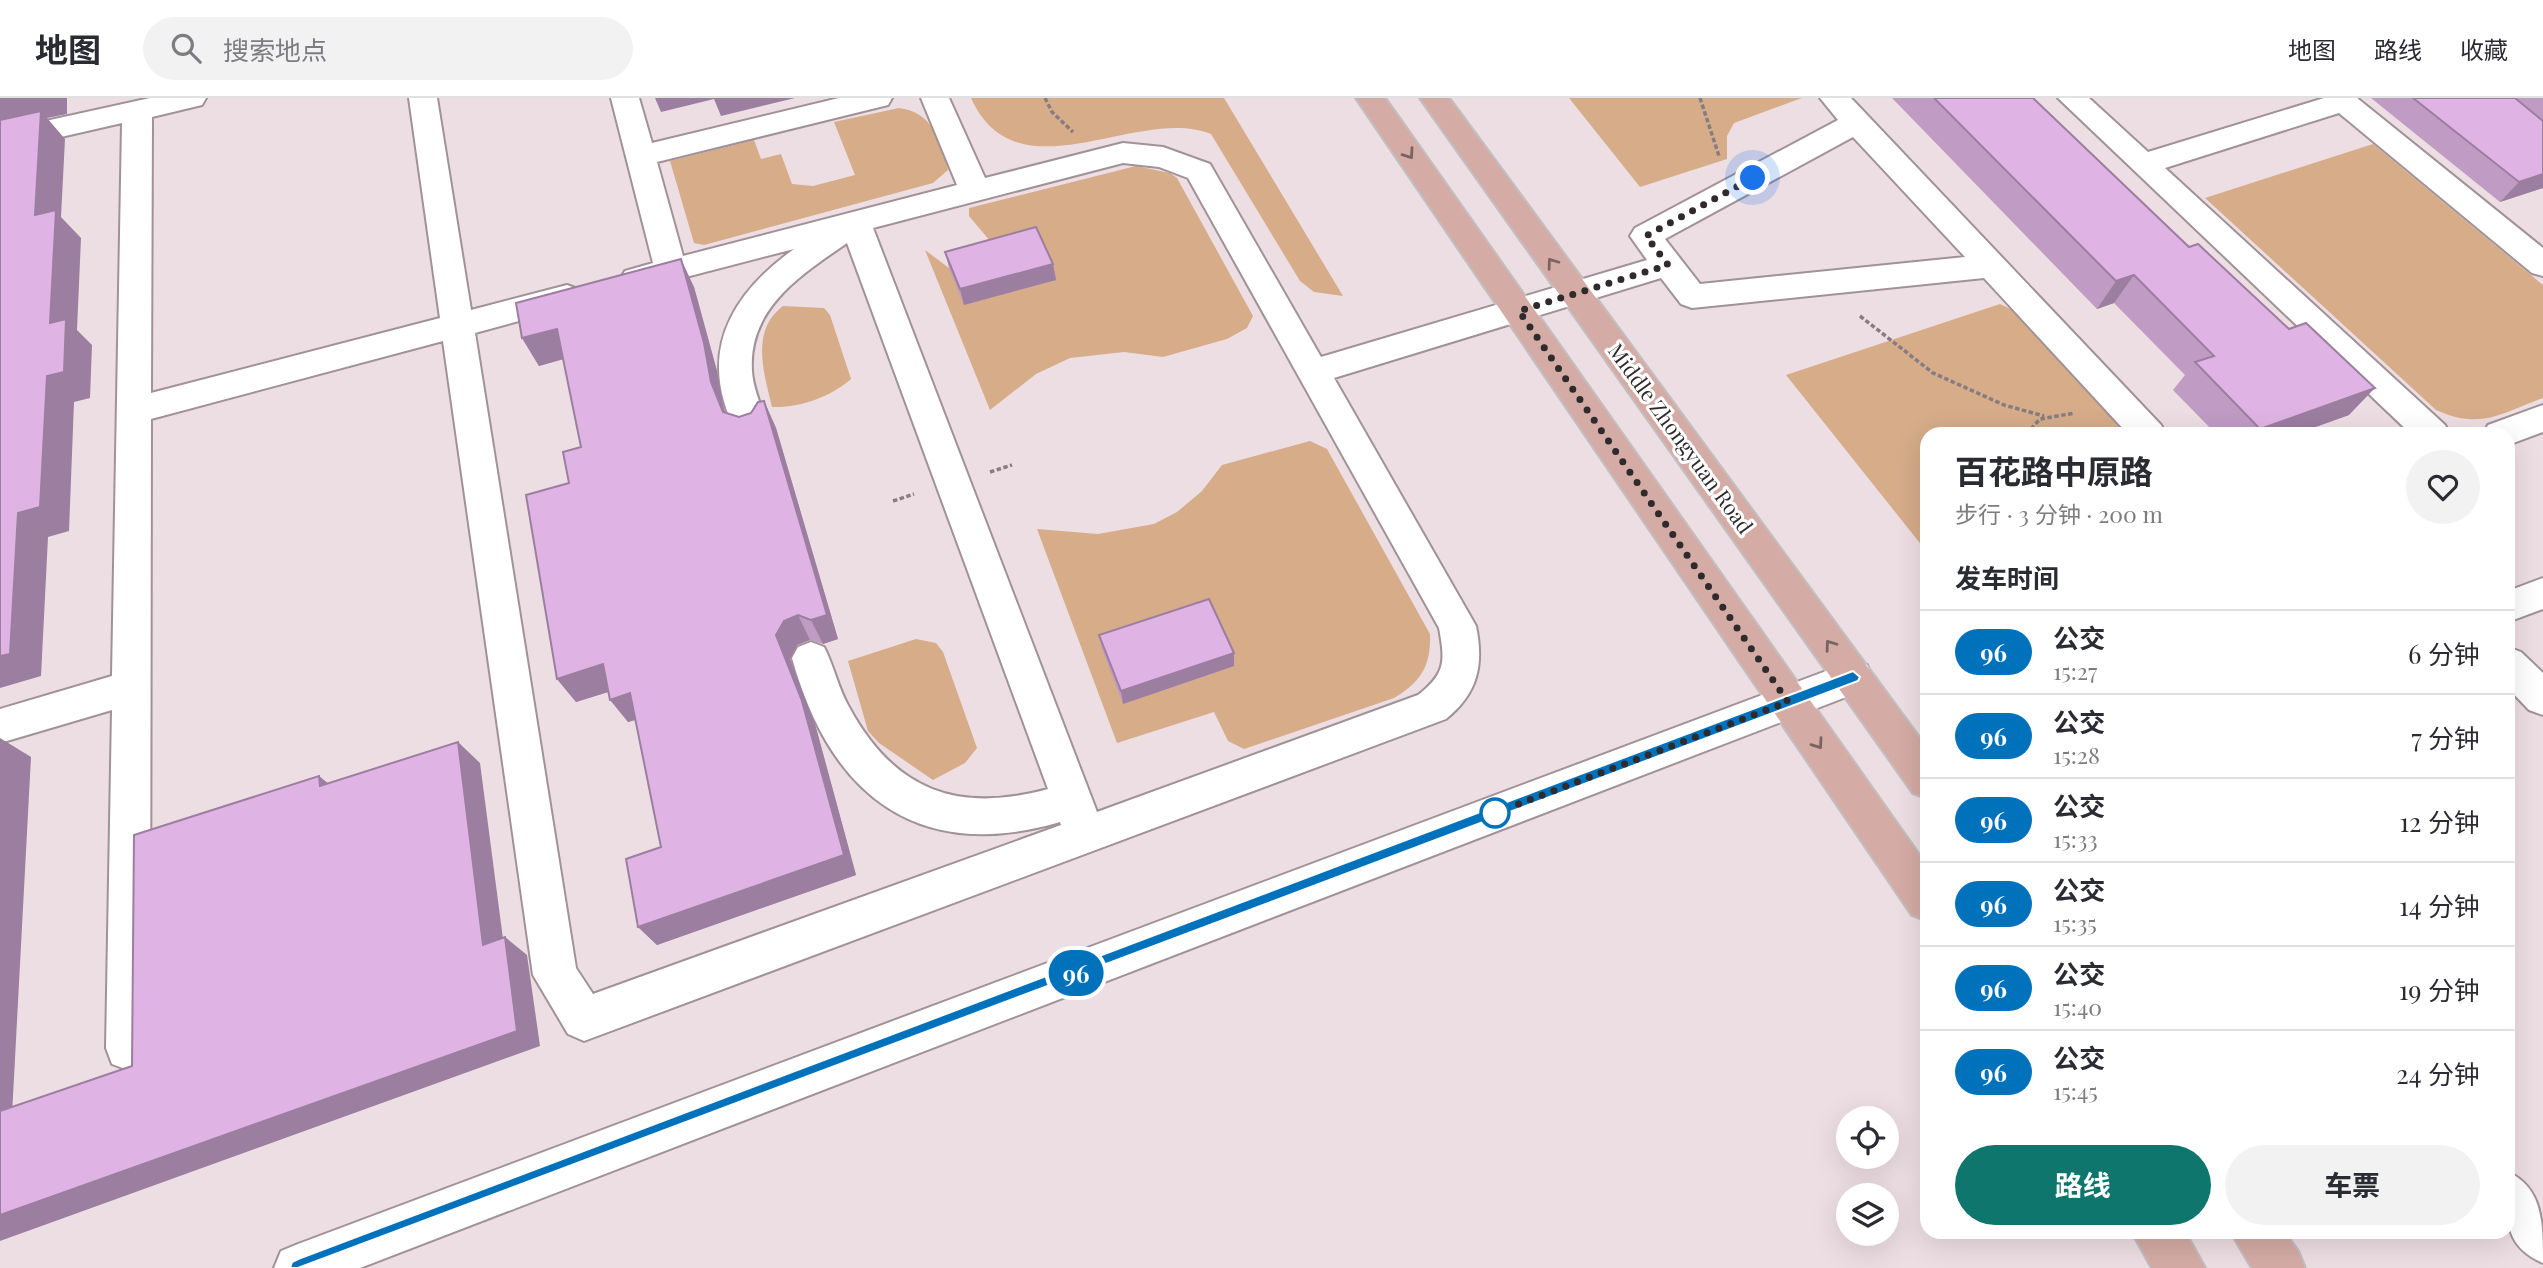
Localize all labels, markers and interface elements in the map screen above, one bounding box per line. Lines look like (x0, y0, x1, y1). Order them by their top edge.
search box (143, 17, 633, 80)
text: 地图 (35, 26, 101, 70)
icon: search (167, 29, 205, 67)
text: 搜索地点 (223, 32, 327, 67)
text: 地图 (2288, 33, 2336, 65)
text: 路线 (2374, 33, 2422, 65)
text: 收藏 (2460, 33, 2508, 65)
one-way arrow (1401, 146, 1413, 159)
your location (1735, 160, 1770, 195)
one-way arrow (1548, 258, 1560, 271)
street label: Middle Zhongyuan Road (1603, 337, 1760, 539)
text: 百花路中原路 (1955, 448, 2153, 492)
button: heart (2406, 450, 2480, 524)
text: 步行 · 3 分钟 · 200 m (1955, 498, 2163, 529)
text: 发车时间 (1955, 560, 2059, 595)
text: 公交 (2053, 620, 2105, 655)
text: 96 (1980, 636, 2007, 668)
text: 6 分钟 (2408, 636, 2480, 671)
one-way arrow (1825, 640, 1838, 653)
text: 15:27 (2053, 655, 2097, 686)
text: 公交 (2053, 704, 2105, 739)
text: 96 (1980, 720, 2007, 752)
text: 7 分钟 (2411, 720, 2480, 755)
one-way arrow (1810, 736, 1822, 749)
text: 15:28 (2053, 739, 2100, 770)
text: 公交 (2053, 788, 2105, 823)
unlabelled marker (1480, 798, 1510, 828)
text: 96 (1980, 804, 2007, 836)
text: 12 分钟 (2399, 804, 2480, 839)
text: 15:33 (2053, 823, 2098, 854)
text: 公交 (2053, 872, 2105, 907)
text: 96 (1980, 888, 2007, 920)
text: 14 分钟 (2399, 888, 2480, 923)
text: 15:35 (2053, 907, 2097, 938)
line badge: 96 (1044, 950, 1108, 996)
text: 公交 (2053, 956, 2105, 991)
text: 96 (1063, 957, 1089, 989)
text: 96 (1980, 972, 2007, 1004)
text: 19 分钟 (2399, 972, 2480, 1007)
text: 15:40 (2053, 991, 2102, 1022)
text: 公交 (2053, 1040, 2105, 1075)
text: 96 (1980, 1056, 2007, 1088)
text: 24 分钟 (2396, 1056, 2480, 1091)
text: 15:45 (2053, 1075, 2098, 1106)
map controls (1836, 1106, 1899, 1246)
button: locate (1836, 1106, 1899, 1169)
button: 路线 (1955, 1145, 2211, 1225)
button: 车票 (2225, 1145, 2480, 1225)
button: layers (1836, 1183, 1899, 1246)

